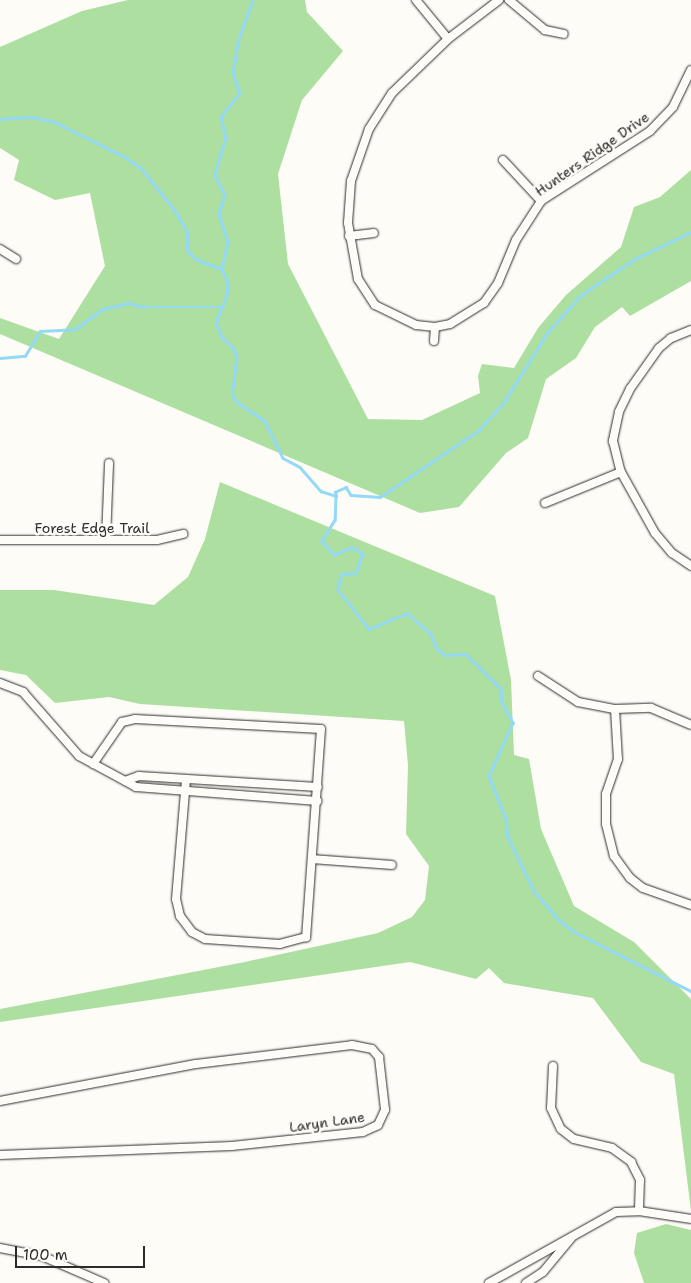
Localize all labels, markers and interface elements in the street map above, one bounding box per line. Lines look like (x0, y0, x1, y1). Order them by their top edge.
street label: Hunters Ridge Drive (532, 108, 652, 200)
street label: Forest Edge Trail (35, 520, 149, 536)
street label: Laryn Lane (288, 1108, 366, 1136)
scale bar (18, 1236, 148, 1268)
text: 100 m (23, 1245, 68, 1265)

